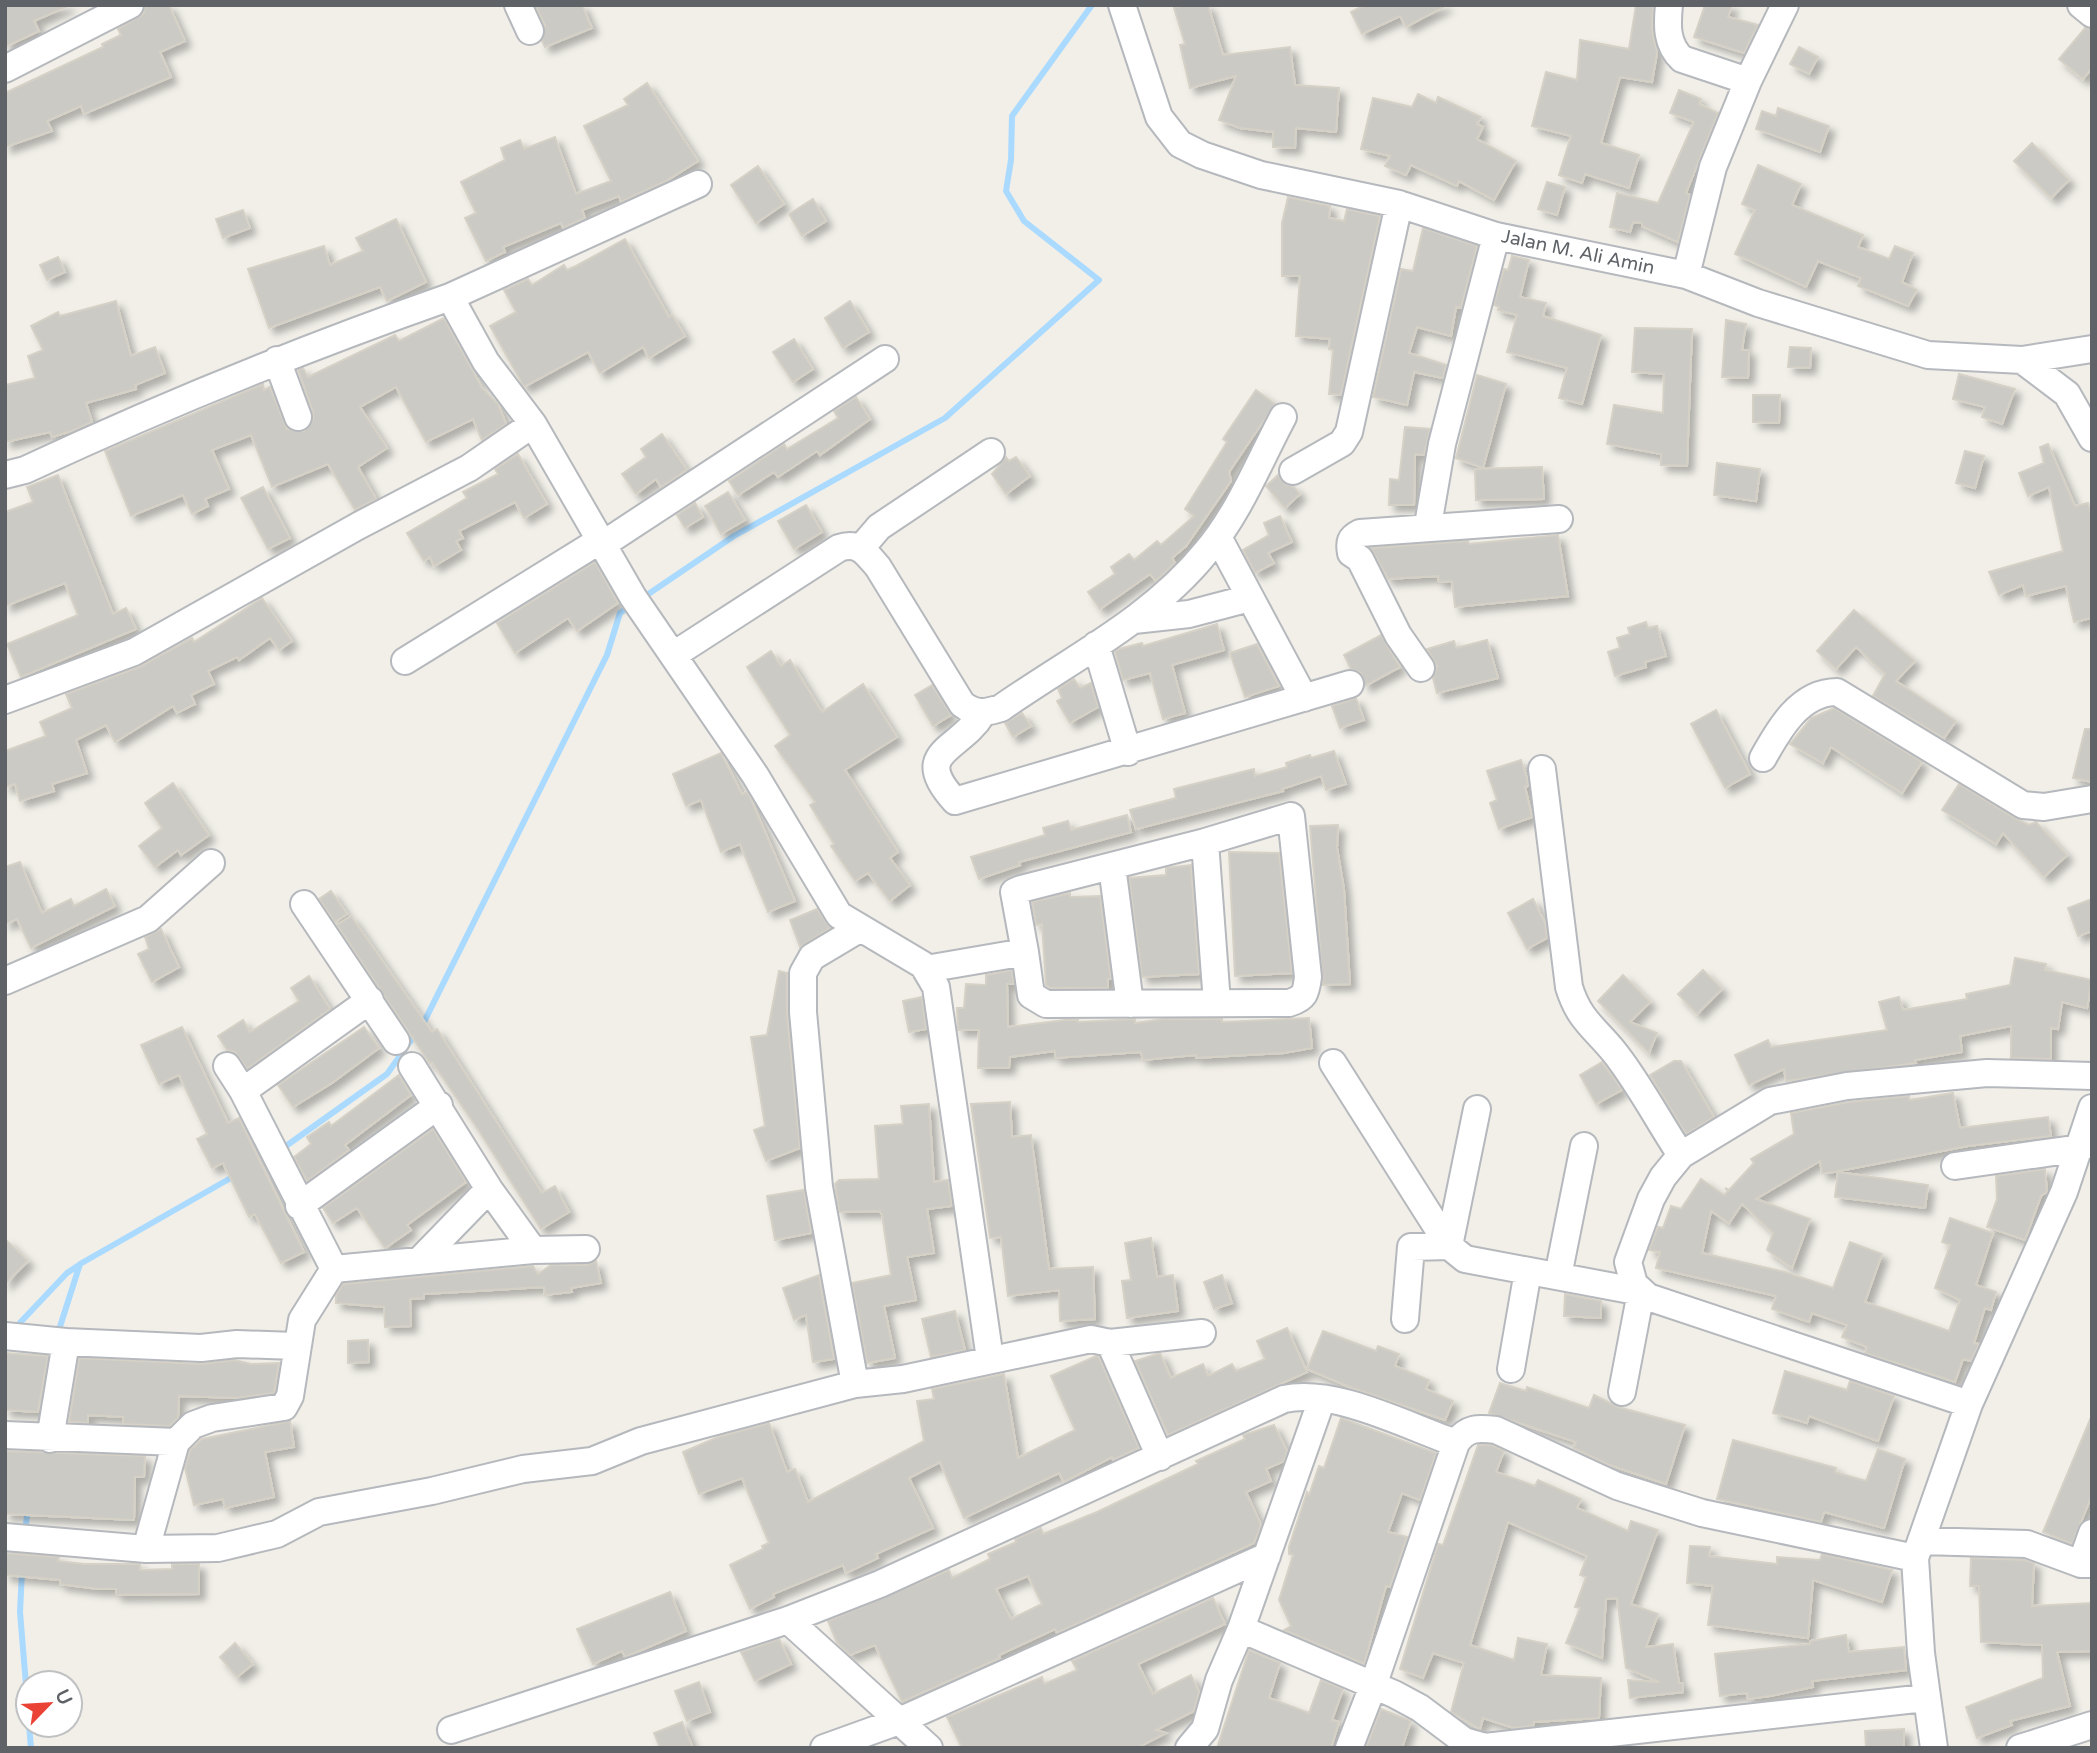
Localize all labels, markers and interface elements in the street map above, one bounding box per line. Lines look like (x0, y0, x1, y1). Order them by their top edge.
street label: Jalan M. Ali Amin (1499, 225, 1657, 279)
north arrow (14, 1669, 84, 1739)
text: U (50, 1686, 77, 1708)

